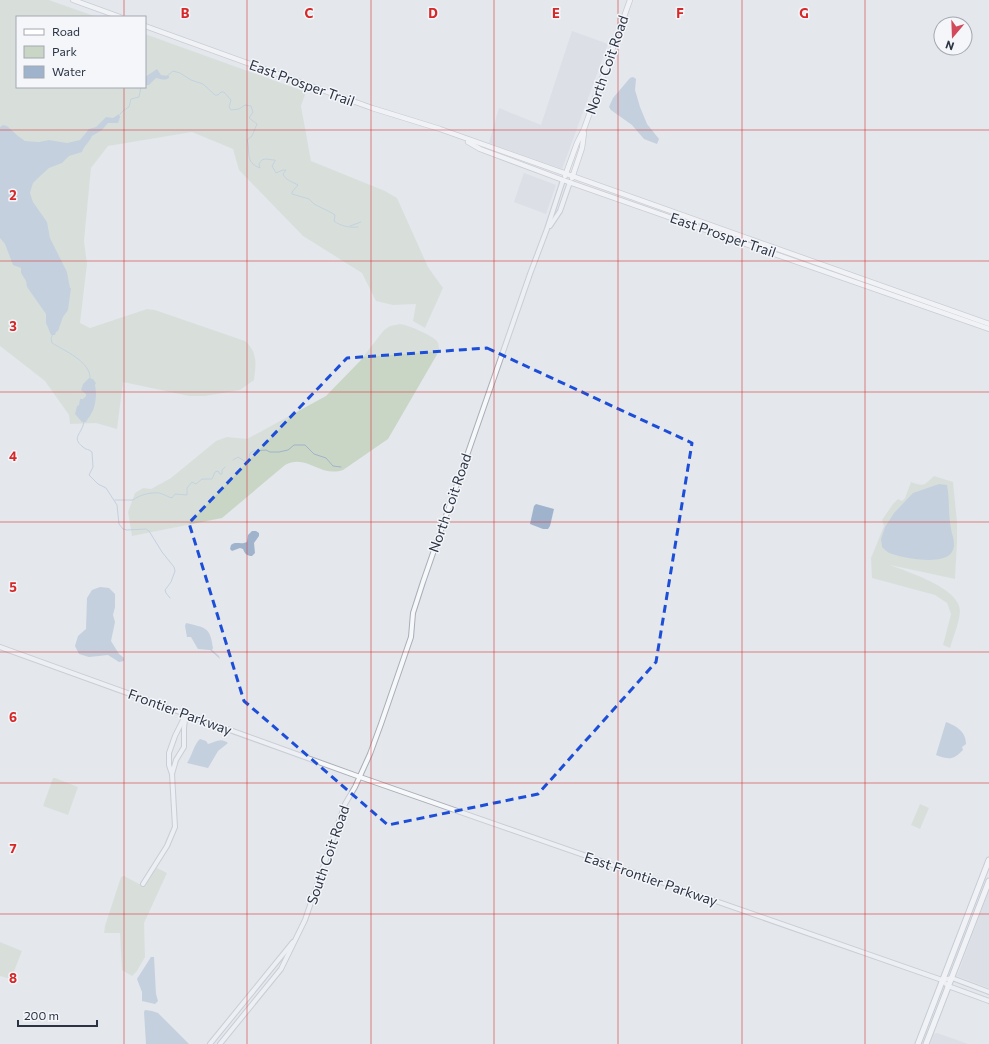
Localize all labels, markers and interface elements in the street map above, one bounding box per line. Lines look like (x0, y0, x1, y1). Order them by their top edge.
text: B (181, 5, 190, 21)
text: C (305, 5, 314, 21)
text: D (428, 5, 438, 21)
text: E (552, 5, 560, 21)
text: F (676, 5, 684, 21)
text: G (799, 5, 809, 21)
street label: North Coit Road (582, 13, 631, 117)
legend (16, 16, 146, 88)
north arrow (933, 16, 973, 56)
text: Road (52, 24, 80, 38)
text: N (944, 38, 956, 53)
text: Park (52, 44, 78, 58)
street label: East Prosper Trail (247, 56, 357, 109)
text: Water (52, 64, 86, 78)
text: 2 (9, 187, 17, 203)
street label: East Prosper Trail (668, 208, 778, 261)
text: 3 (9, 318, 17, 334)
text: 4 (9, 448, 17, 464)
street label: North Coit Road (425, 451, 474, 555)
text: 5 (9, 579, 17, 595)
street label: Frontier Parkway (126, 685, 234, 738)
text: 6 (9, 709, 17, 725)
street label: South Coit Road (303, 803, 352, 907)
text: 7 (9, 840, 17, 856)
street label: East Frontier Parkway (582, 848, 720, 909)
text: 8 (9, 970, 17, 986)
scale bar (18, 1002, 97, 1028)
text: 200 m (24, 1008, 59, 1022)

